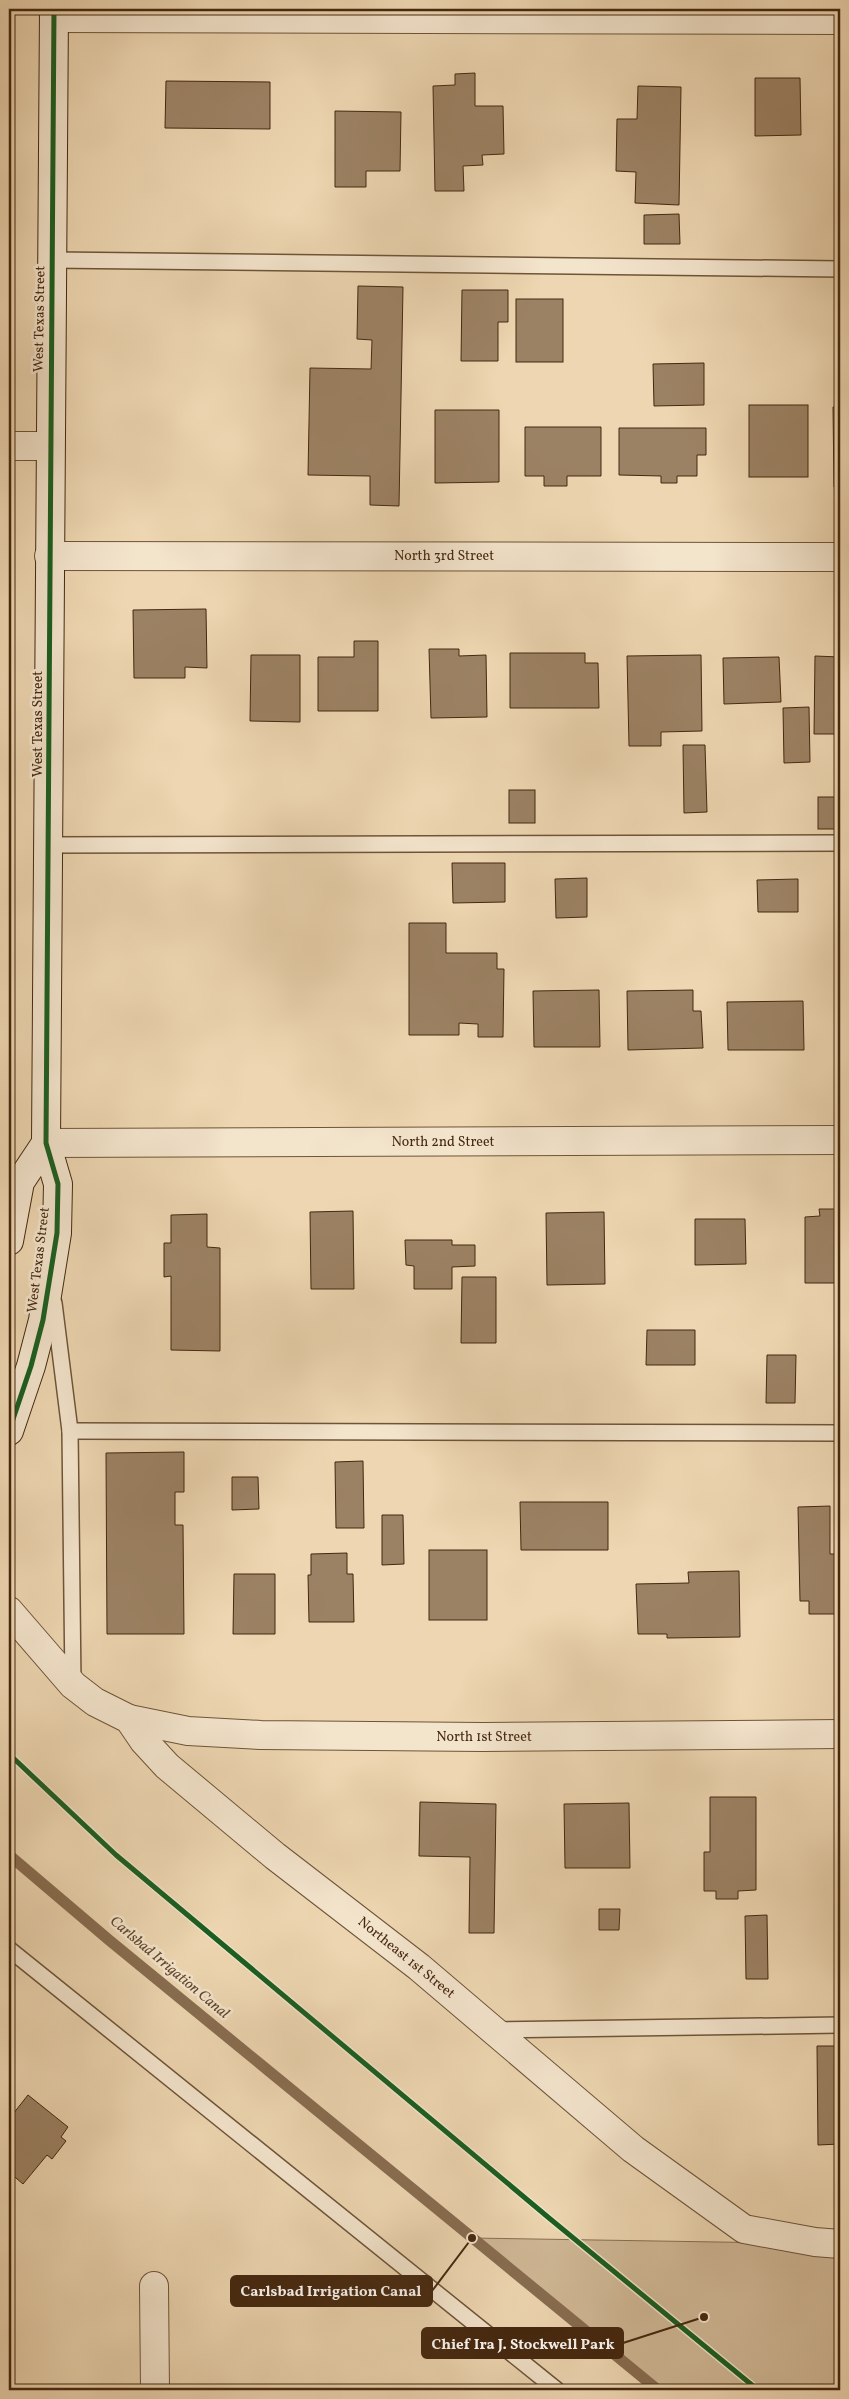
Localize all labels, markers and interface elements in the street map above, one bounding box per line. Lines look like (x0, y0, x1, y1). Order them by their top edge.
street label: West Texas Street (30, 266, 50, 372)
street label: North 3rd Street (394, 547, 494, 566)
street label: West Texas Street (29, 671, 48, 777)
street label: North 2nd Street (391, 1133, 495, 1152)
street label: West Texas Street (23, 1206, 55, 1314)
street label: North 1st Street (436, 1728, 532, 1747)
water label: Carlsbad Irrigation Canal (105, 1912, 234, 2025)
street label: Northeast 1st Street (353, 1913, 459, 2003)
callout: Carlsbad Irrigation Canal (231, 2276, 432, 2306)
text: Carlsbad Irrigation Canal (241, 2282, 421, 2303)
callout: Chief Ira J. Stockwell Park (422, 2328, 623, 2358)
text: Chief Ira J. Stockwell Park (432, 2335, 614, 2356)

